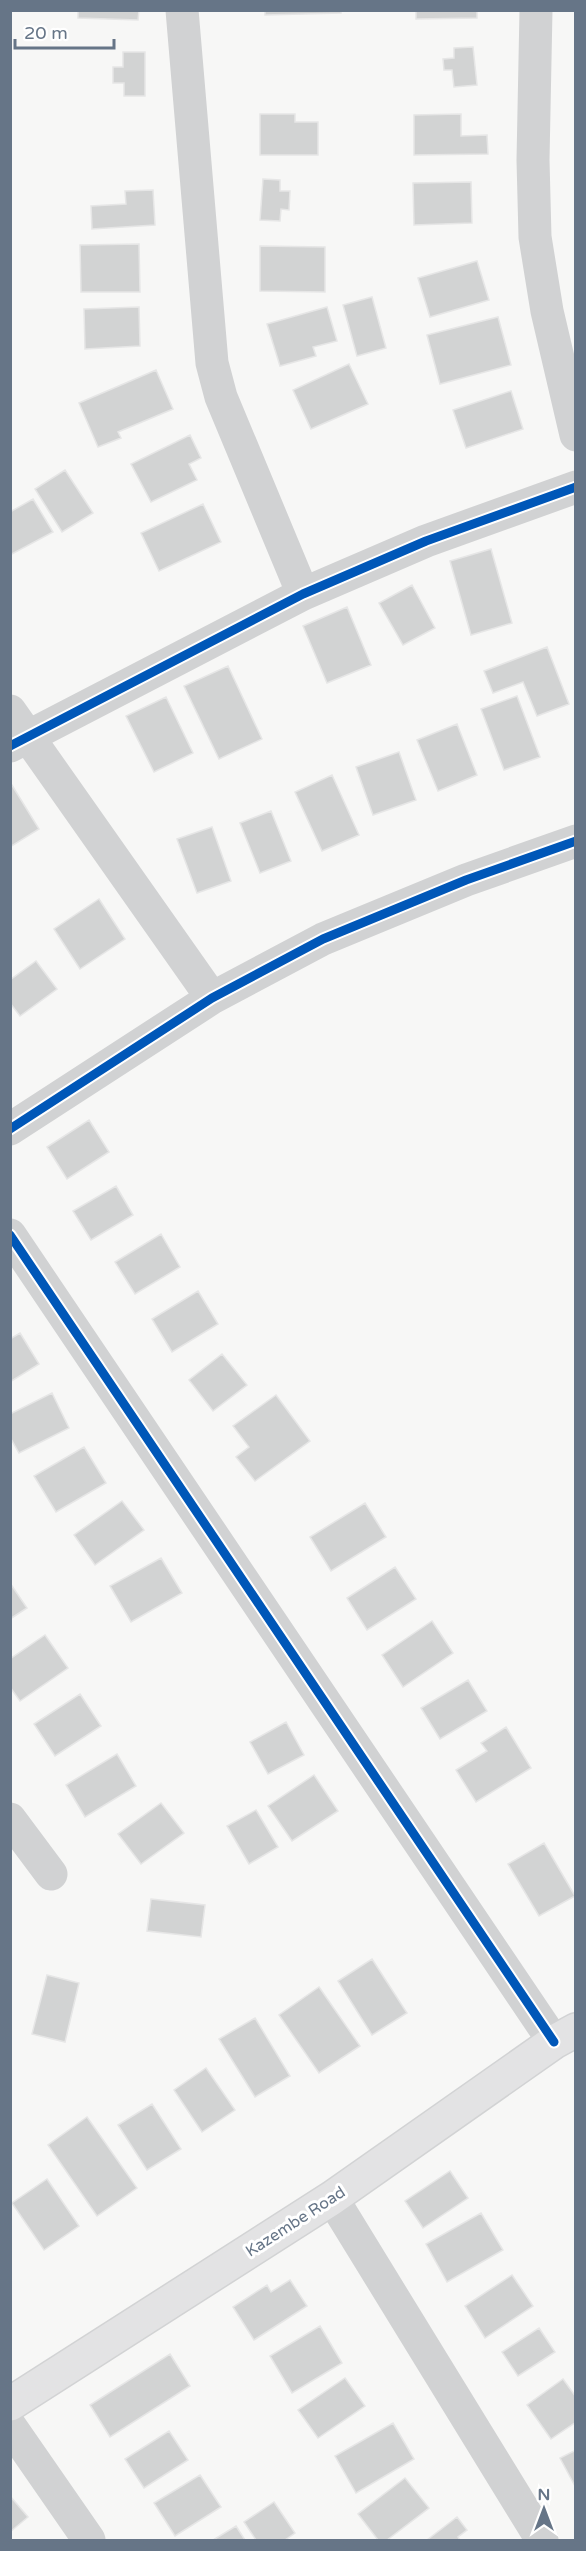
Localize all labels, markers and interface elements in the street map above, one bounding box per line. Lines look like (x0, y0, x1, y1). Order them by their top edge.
scale bar (15, 12, 114, 50)
text: 20 m (24, 22, 68, 44)
street label: Kazembe Road (242, 2182, 349, 2262)
north arrow (514, 2479, 574, 2539)
text: N (538, 2485, 550, 2505)

